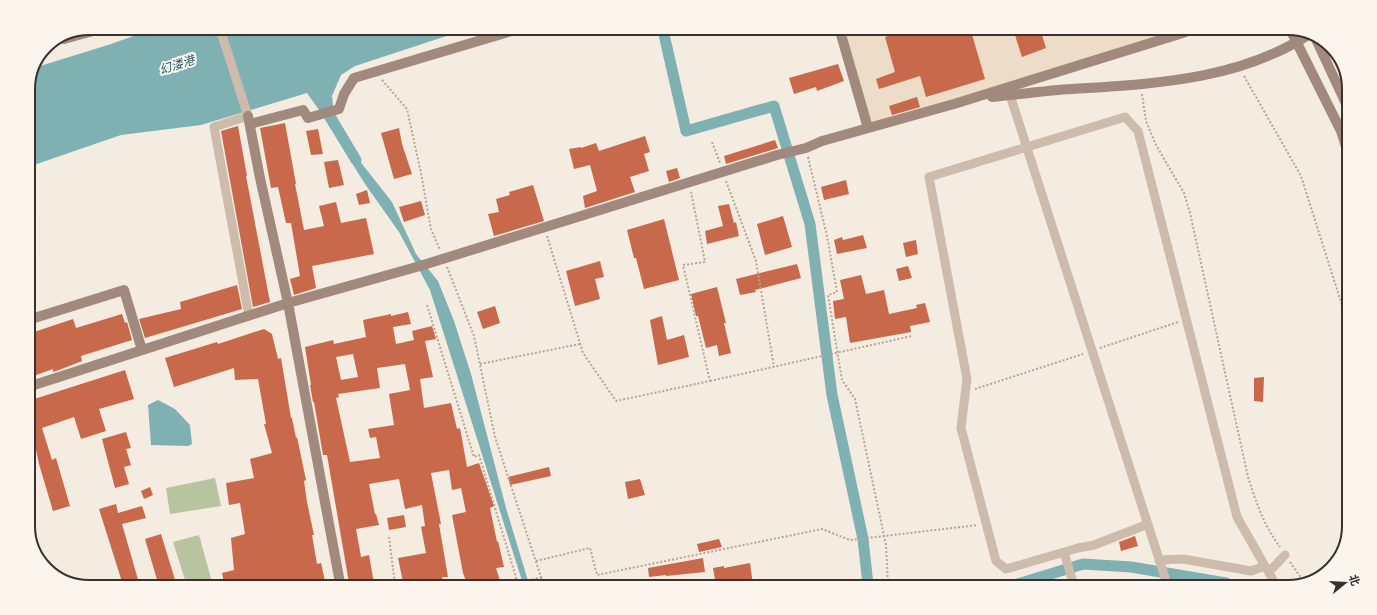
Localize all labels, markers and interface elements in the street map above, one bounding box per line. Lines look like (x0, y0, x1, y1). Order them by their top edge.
water label: 幻溇港 (158, 52, 198, 77)
north arrow (1325, 563, 1365, 603)
text: 北 (1346, 573, 1362, 587)

